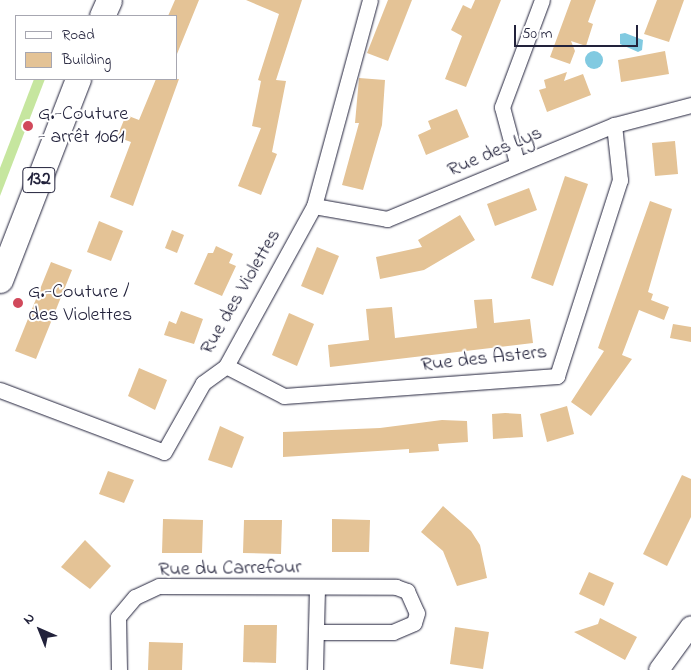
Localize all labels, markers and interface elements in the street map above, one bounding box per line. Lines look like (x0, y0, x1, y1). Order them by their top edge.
legend (15, 15, 178, 80)
scale bar (516, 15, 640, 47)
text: 50 m (522, 23, 552, 45)
text: Road (62, 24, 95, 46)
text: Building (62, 49, 111, 71)
place label: G.-Couture - arrêt 1061 (38, 102, 128, 149)
marker: G.-Couture - arrêt 1061 (22, 120, 34, 132)
street label: Rue des Lys (444, 121, 546, 183)
road number: 132 (22, 164, 56, 196)
street label: Rue des Violettes (195, 225, 287, 359)
place label: G.-Couture / des Violettes (28, 280, 132, 327)
marker: G.-Couture / des Violettes (12, 297, 24, 309)
street label: Rue des Asters (420, 340, 548, 378)
street label: Rue du Carrefour (158, 556, 302, 582)
north arrow (15, 605, 65, 655)
text: N (19, 608, 40, 630)

